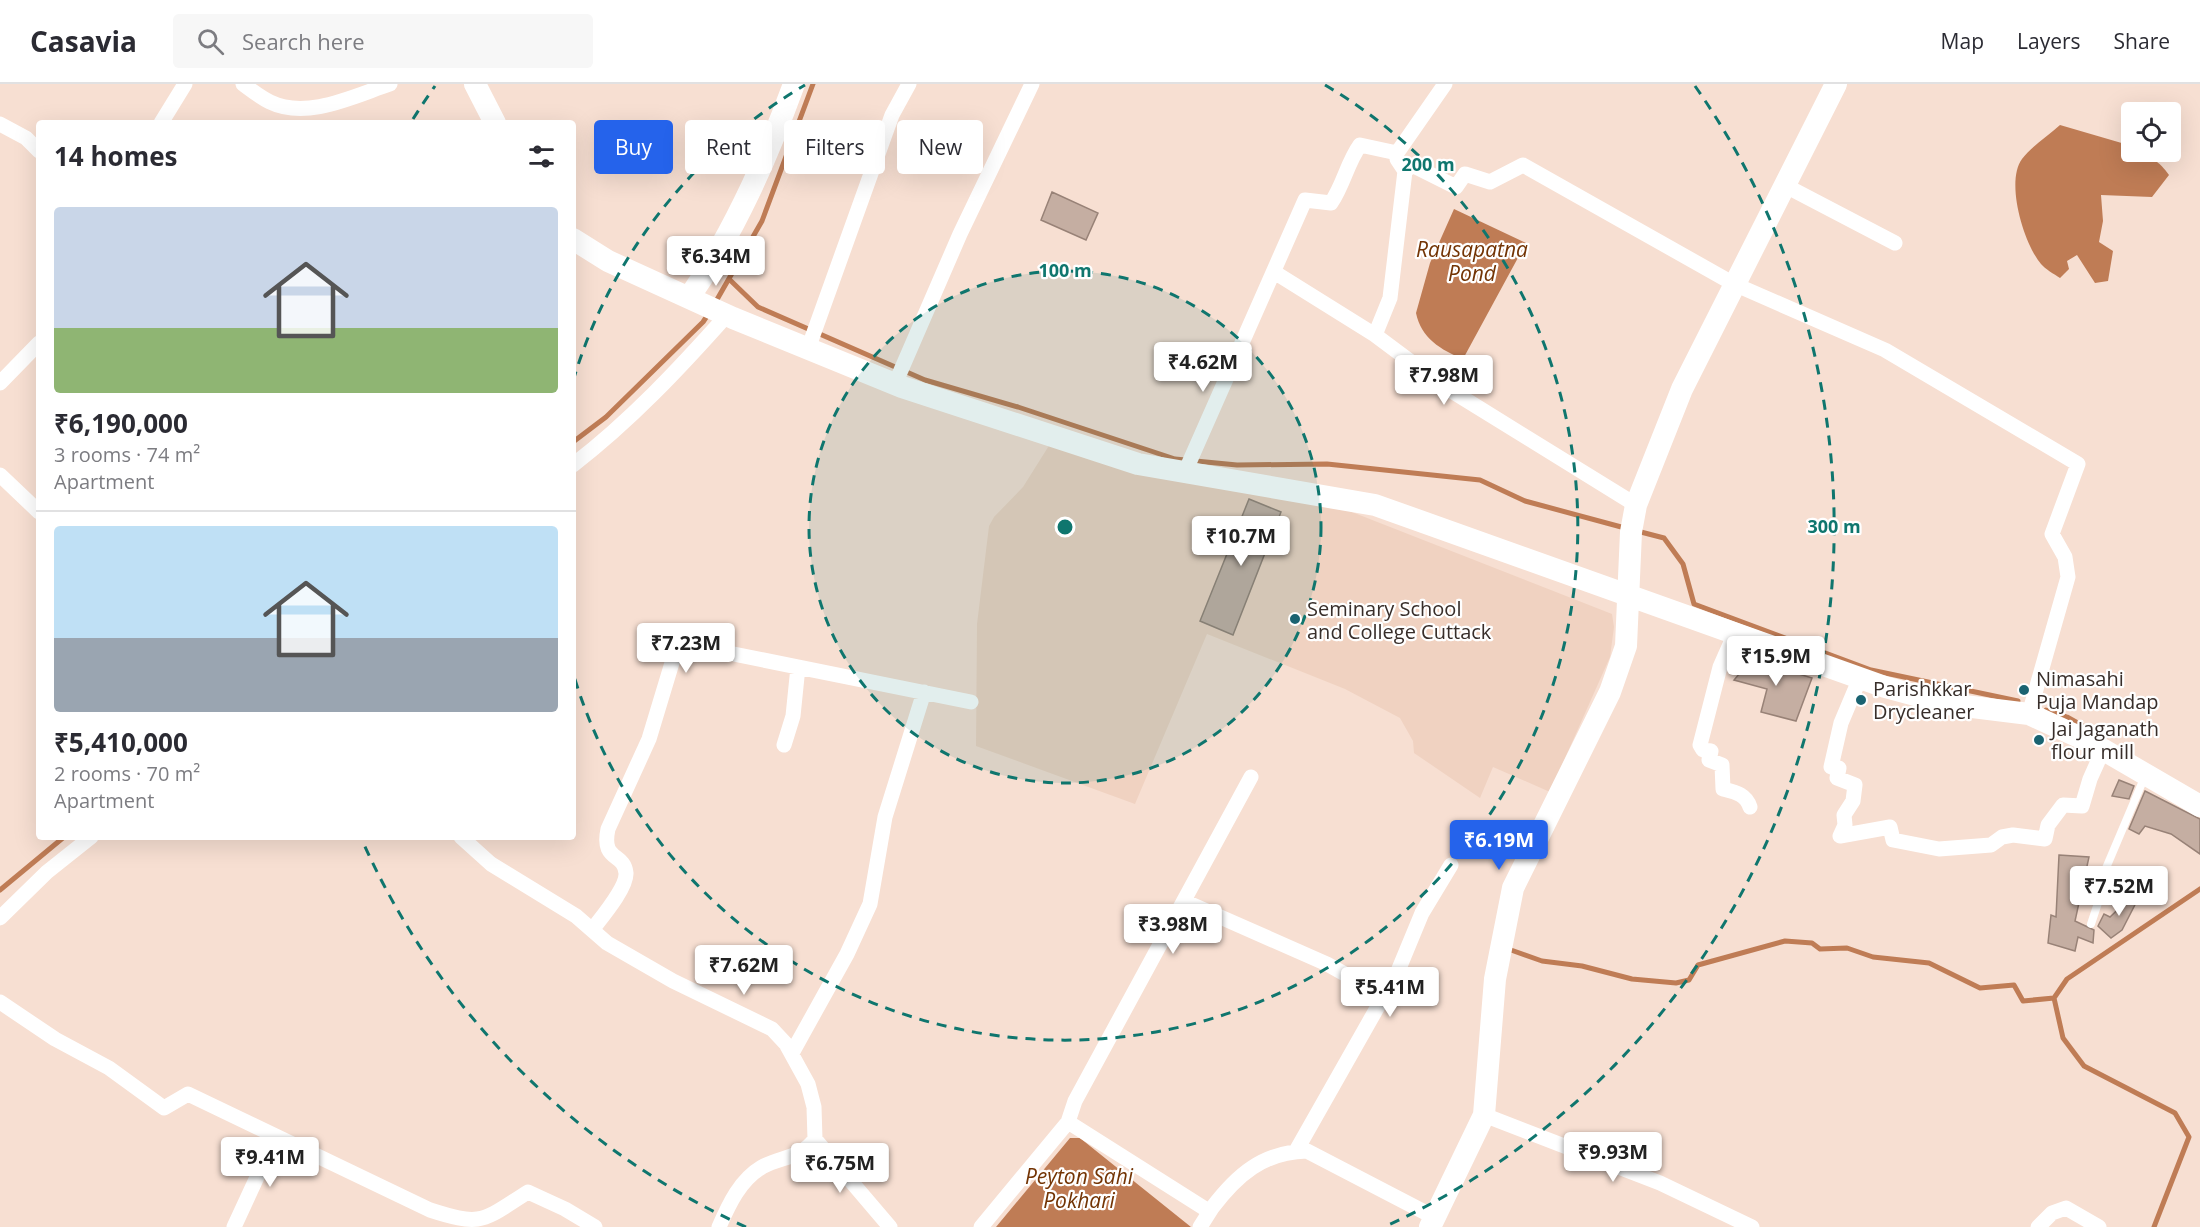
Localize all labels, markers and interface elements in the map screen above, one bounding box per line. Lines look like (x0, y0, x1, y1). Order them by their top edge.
search box (173, 14, 593, 68)
text: Casavia (30, 22, 137, 60)
icon: search (194, 25, 227, 58)
text: Search here (242, 26, 365, 56)
text: Map (1941, 27, 1984, 55)
text: Layers (2017, 27, 2081, 55)
text: Share (2114, 27, 2170, 55)
map controls (2121, 102, 2181, 162)
button: locate (2121, 102, 2181, 162)
chip: Buy (594, 120, 673, 174)
chip: Rent (685, 120, 772, 174)
chip: Filters (784, 120, 885, 174)
chip: New (897, 120, 983, 174)
text: 14 homes (54, 138, 178, 174)
icon: filters (525, 140, 558, 173)
text: 200 m (1401, 152, 1455, 176)
water label: Rausapatna Pond (1416, 235, 1528, 287)
pin: ₹6.34M (667, 236, 765, 287)
text: ₹6.34M (681, 242, 751, 269)
icon: home (252, 246, 360, 354)
text: 100 m (1038, 258, 1092, 282)
pin: ₹4.62M (1154, 342, 1252, 393)
text: ₹4.62M (1168, 348, 1238, 375)
pin: ₹7.98M (1395, 355, 1493, 406)
text: ₹7.98M (1409, 361, 1479, 388)
text: ₹6,190,000 (54, 405, 188, 441)
text: 3 rooms · 74 m² (54, 441, 200, 468)
text: Apartment (54, 468, 154, 495)
text: 300 m (1807, 514, 1861, 538)
pin: ₹10.7M (1192, 516, 1290, 567)
centre of rings (1055, 517, 1075, 537)
text: ₹10.7M (1206, 522, 1276, 549)
icon: home (252, 565, 360, 673)
place label: Seminary School and College Cuttack (1307, 595, 1492, 645)
marker: Seminary School and College Cuttack (1288, 612, 1302, 626)
pin: ₹7.23M (637, 623, 735, 674)
text: ₹7.23M (651, 629, 721, 656)
pin: ₹15.9M (1727, 636, 1825, 687)
text: ₹15.9M (1741, 642, 1811, 669)
place label: Nimasahi Puja Mandap (2036, 665, 2159, 715)
place label: Parishkkar Drycleaner (1873, 675, 1974, 725)
marker: Nimasahi Puja Mandap (2017, 683, 2031, 697)
marker: Parishkkar Drycleaner (1854, 693, 1868, 707)
place label: Jai Jaganath flour mill (2049, 715, 2159, 765)
text: ₹5,410,000 (54, 724, 188, 760)
marker: Jai Jaganath flour mill (2032, 733, 2046, 747)
text: 2 rooms · 70 m² (54, 760, 200, 787)
text: Apartment (54, 787, 154, 814)
pin: ₹6.19M (1450, 820, 1548, 871)
text: ₹6.19M (1464, 826, 1534, 853)
pin: ₹7.52M (2070, 866, 2168, 917)
text: ₹7.52M (2084, 872, 2154, 899)
pin: ₹3.98M (1124, 904, 1222, 955)
text: ₹3.98M (1138, 910, 1208, 937)
pin: ₹7.62M (695, 945, 793, 996)
text: ₹7.62M (709, 951, 779, 978)
pin: ₹5.41M (1341, 967, 1439, 1018)
text: ₹5.41M (1355, 973, 1425, 1000)
pin: ₹9.93M (1564, 1132, 1662, 1183)
pin: ₹9.41M (221, 1137, 319, 1188)
text: ₹9.93M (1578, 1138, 1648, 1165)
text: ₹9.41M (235, 1143, 305, 1170)
pin: ₹6.75M (791, 1143, 889, 1194)
text: ₹6.75M (805, 1149, 875, 1176)
water label: Peyton Sahi Pokhari (1025, 1162, 1134, 1214)

